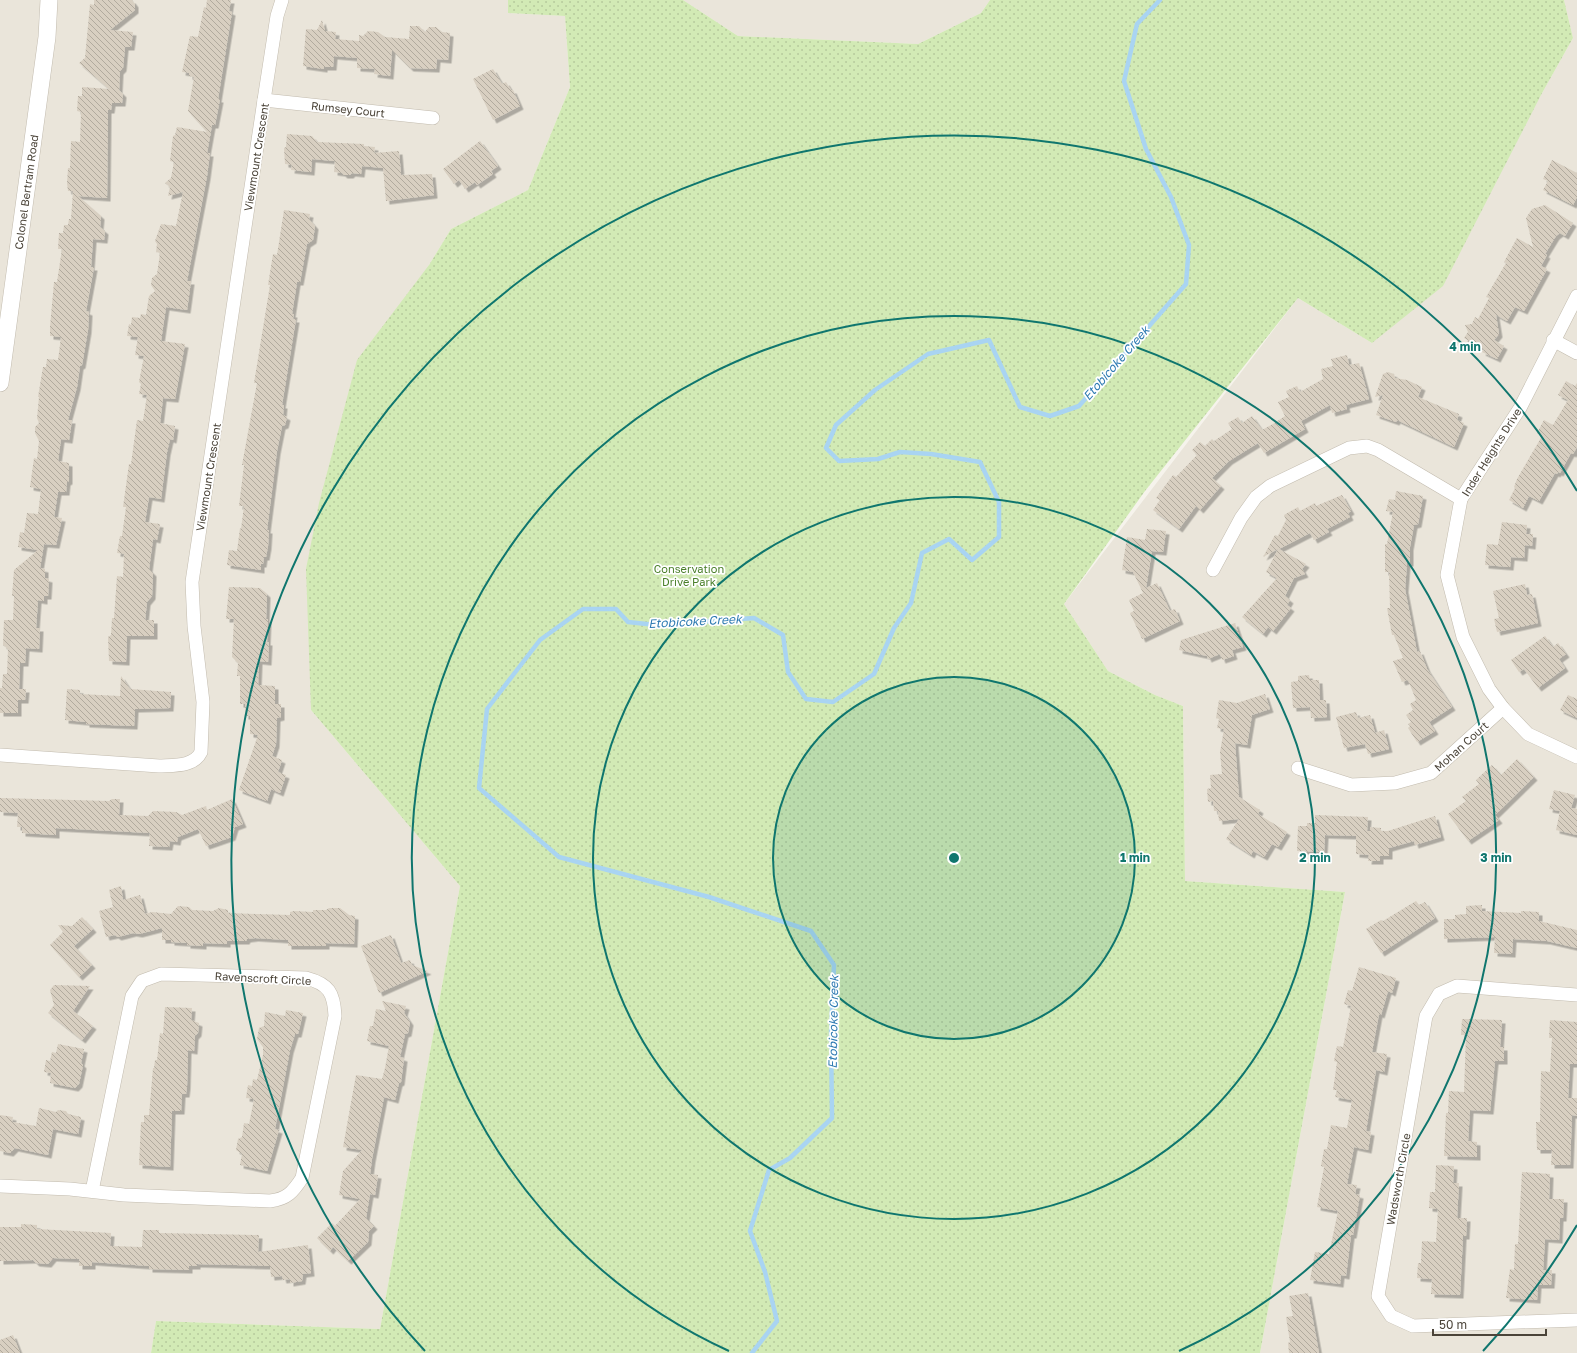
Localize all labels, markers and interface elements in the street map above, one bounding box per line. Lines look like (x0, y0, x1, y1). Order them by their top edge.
street label: Rumsey Court (310, 99, 386, 119)
street label: Viewmount Crescent (241, 102, 271, 212)
street label: Colonel Bertram Road (11, 134, 41, 250)
water label: Etobicoke Creek (1080, 322, 1153, 403)
text: 4 min (1449, 339, 1481, 354)
street label: Inder Heights Drive (1459, 405, 1523, 499)
street label: Viewmount Crescent (193, 422, 223, 532)
park label: Conservation Drive Park (654, 562, 724, 588)
water label: Etobicoke Creek (648, 611, 743, 631)
street label: Mohan Court (1431, 718, 1491, 774)
text: 1 min (1120, 850, 1150, 865)
text: 2 min (1299, 850, 1331, 865)
text: 3 min (1480, 850, 1512, 865)
centre of rings (947, 851, 961, 865)
street label: Ravenscroft Circle (214, 969, 312, 987)
water label: Etobicoke Creek (825, 974, 841, 1069)
street label: Wadsworth Circle (1384, 1132, 1412, 1226)
scale bar (1433, 1311, 1546, 1337)
text: 50 m (1439, 1317, 1467, 1332)

